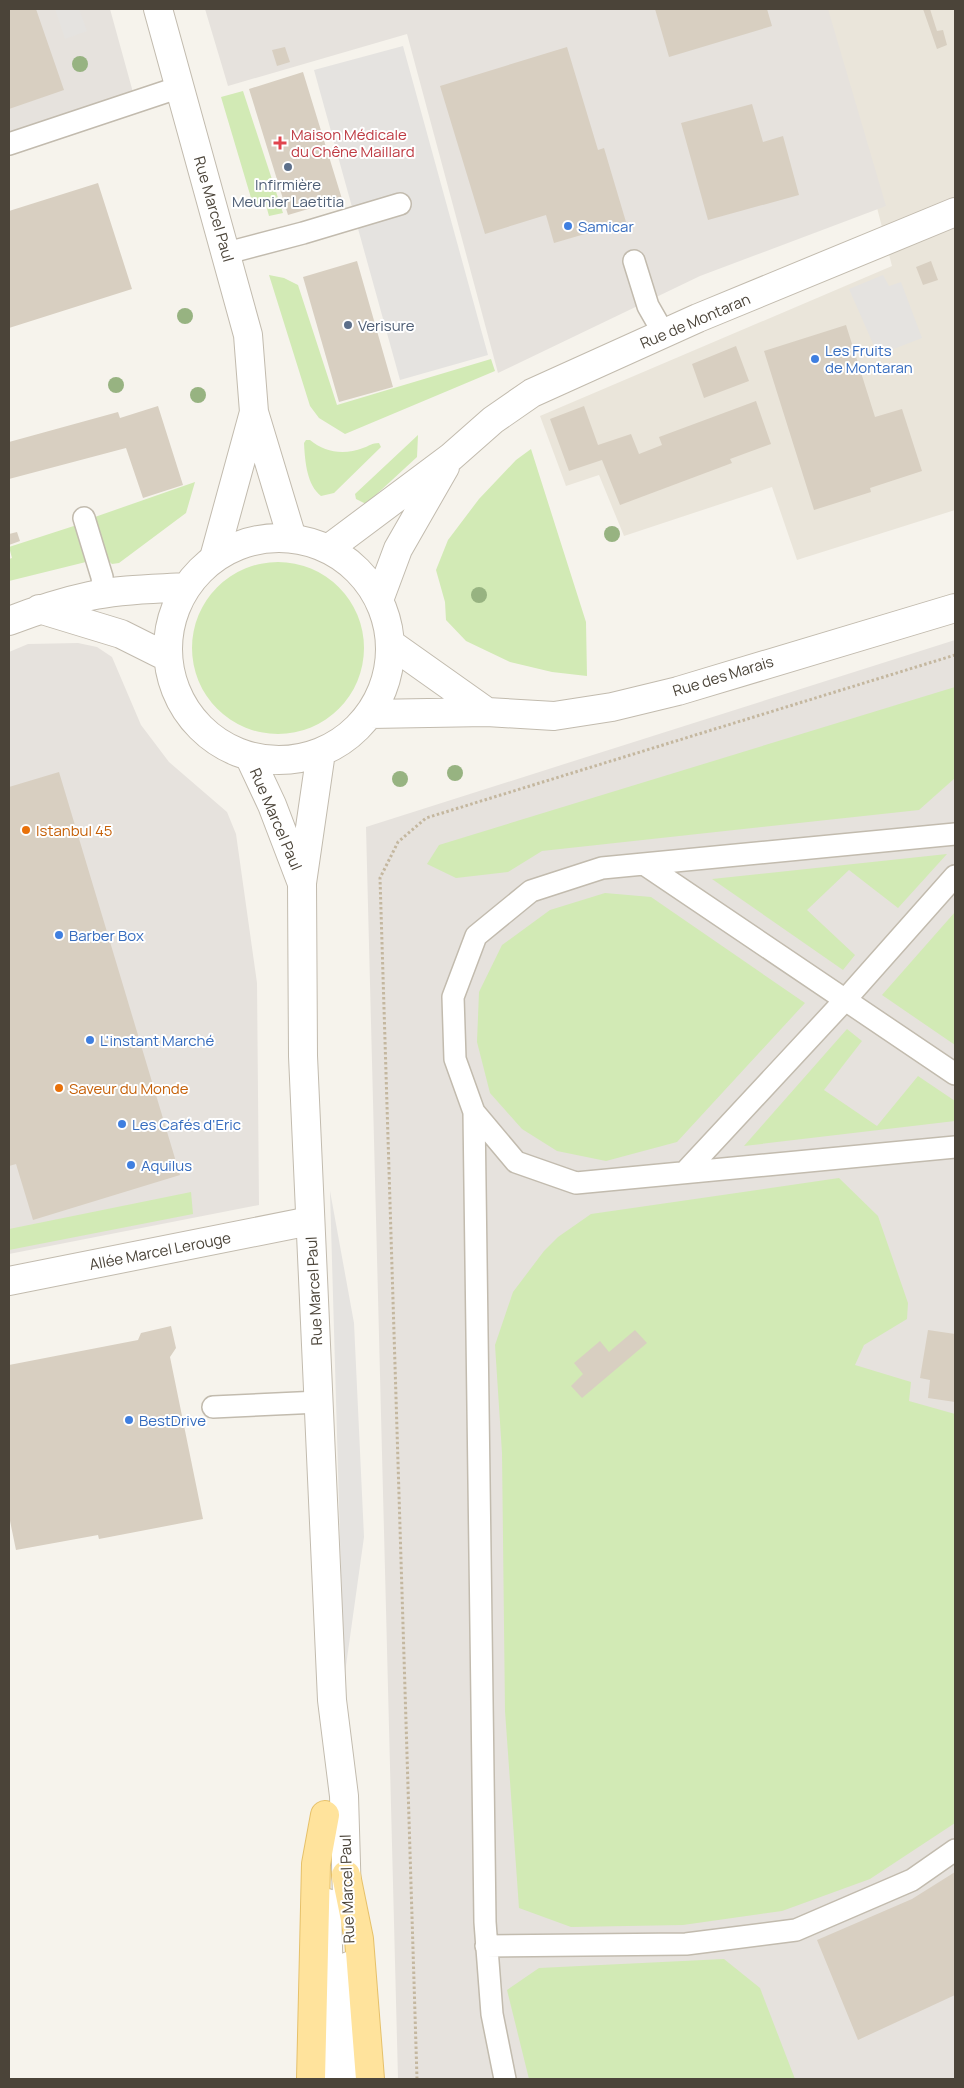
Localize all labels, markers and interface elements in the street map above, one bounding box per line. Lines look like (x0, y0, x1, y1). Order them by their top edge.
place label: Maison Médicale du Chêne Maillard (291, 124, 415, 162)
marker: Maison Médicale du Chêne Maillard (273, 136, 287, 150)
street label: Rue Marcel Paul (189, 154, 239, 264)
marker: Infirmière Meunier Laetitia (282, 161, 294, 173)
place label: Infirmière Meunier Laetitia (232, 174, 344, 212)
place label: Samicar (578, 216, 634, 237)
marker: Samicar (562, 220, 574, 232)
street label: Rue de Montaran (637, 288, 753, 354)
place label: Verisure (358, 315, 415, 336)
marker: Verisure (342, 319, 354, 331)
place label: Les Fruits de Montaran (825, 340, 913, 378)
marker: Les Fruits de Montaran (809, 353, 821, 365)
street label: Rue des Marais (670, 651, 776, 701)
street label: Rue Marcel Paul (245, 765, 307, 873)
place label: Istanbul 45 (36, 820, 112, 841)
marker: Istanbul 45 (20, 824, 32, 836)
place label: Barber Box (69, 925, 144, 946)
marker: Barber Box (53, 929, 65, 941)
place label: L'instant Marché (100, 1030, 214, 1051)
marker: L'instant Marché (84, 1034, 96, 1046)
place label: Saveur du Monde (69, 1078, 189, 1099)
marker: Saveur du Monde (53, 1082, 65, 1094)
place label: Les Cafés d'Eric (132, 1114, 241, 1135)
marker: Les Cafés d'Eric (116, 1118, 128, 1130)
place label: Aquilus (141, 1155, 192, 1176)
marker: Aquilus (125, 1159, 137, 1171)
street label: Allée Marcel Lerouge (87, 1227, 233, 1275)
street label: Rue Marcel Paul (301, 1236, 327, 1346)
place label: BestDrive (139, 1410, 206, 1431)
marker: BestDrive (123, 1414, 135, 1426)
street label: Rue Marcel Paul (335, 1834, 359, 1944)

